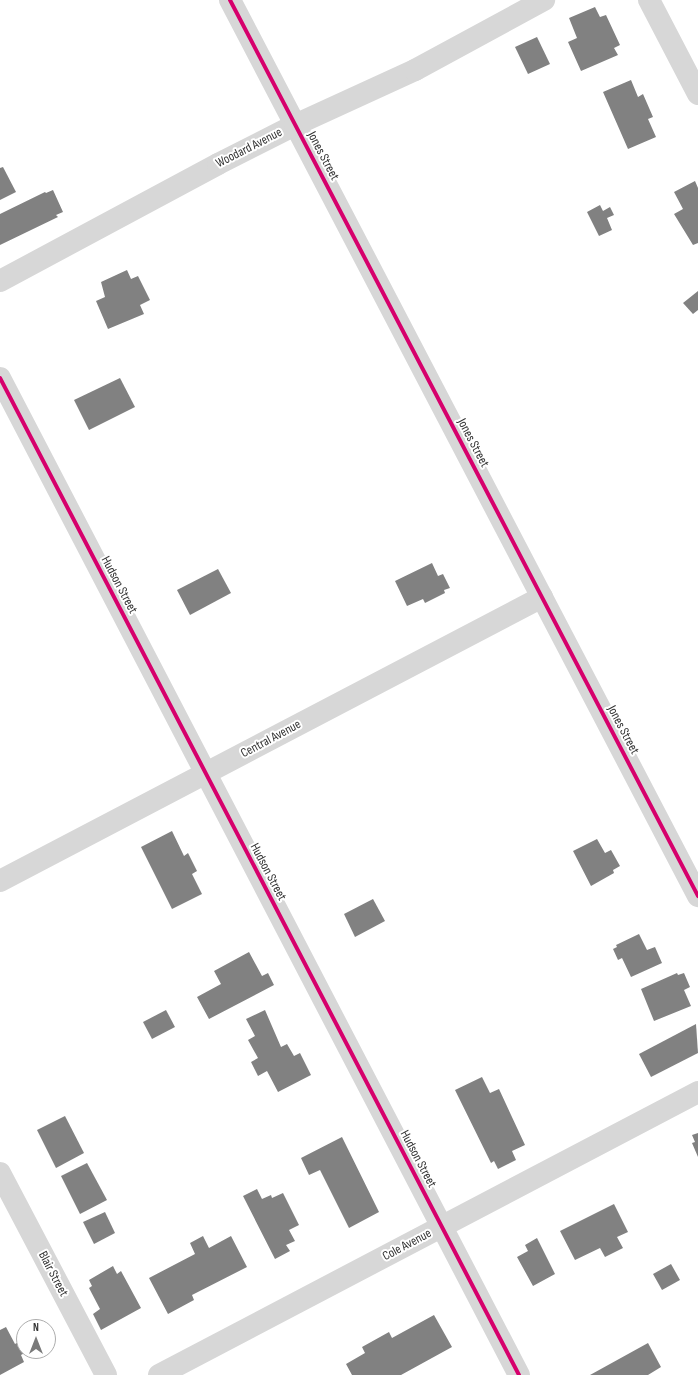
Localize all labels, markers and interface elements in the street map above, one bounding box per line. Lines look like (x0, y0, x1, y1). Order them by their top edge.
street label: Woodard Avenue (213, 125, 285, 171)
street label: Jones Street (304, 129, 342, 183)
street label: Jones Street (454, 416, 492, 470)
street label: Hudson Street (97, 554, 141, 616)
street label: Jones Street (604, 703, 642, 757)
street label: Central Avenue (238, 717, 304, 761)
street label: Hudson Street (246, 841, 290, 903)
street label: Hudson Street (396, 1128, 440, 1190)
street label: Cole Avenue (380, 1226, 434, 1264)
street label: Blair Street (35, 1249, 71, 1299)
north arrow (16, 1319, 56, 1359)
text: N (33, 1321, 39, 1334)

